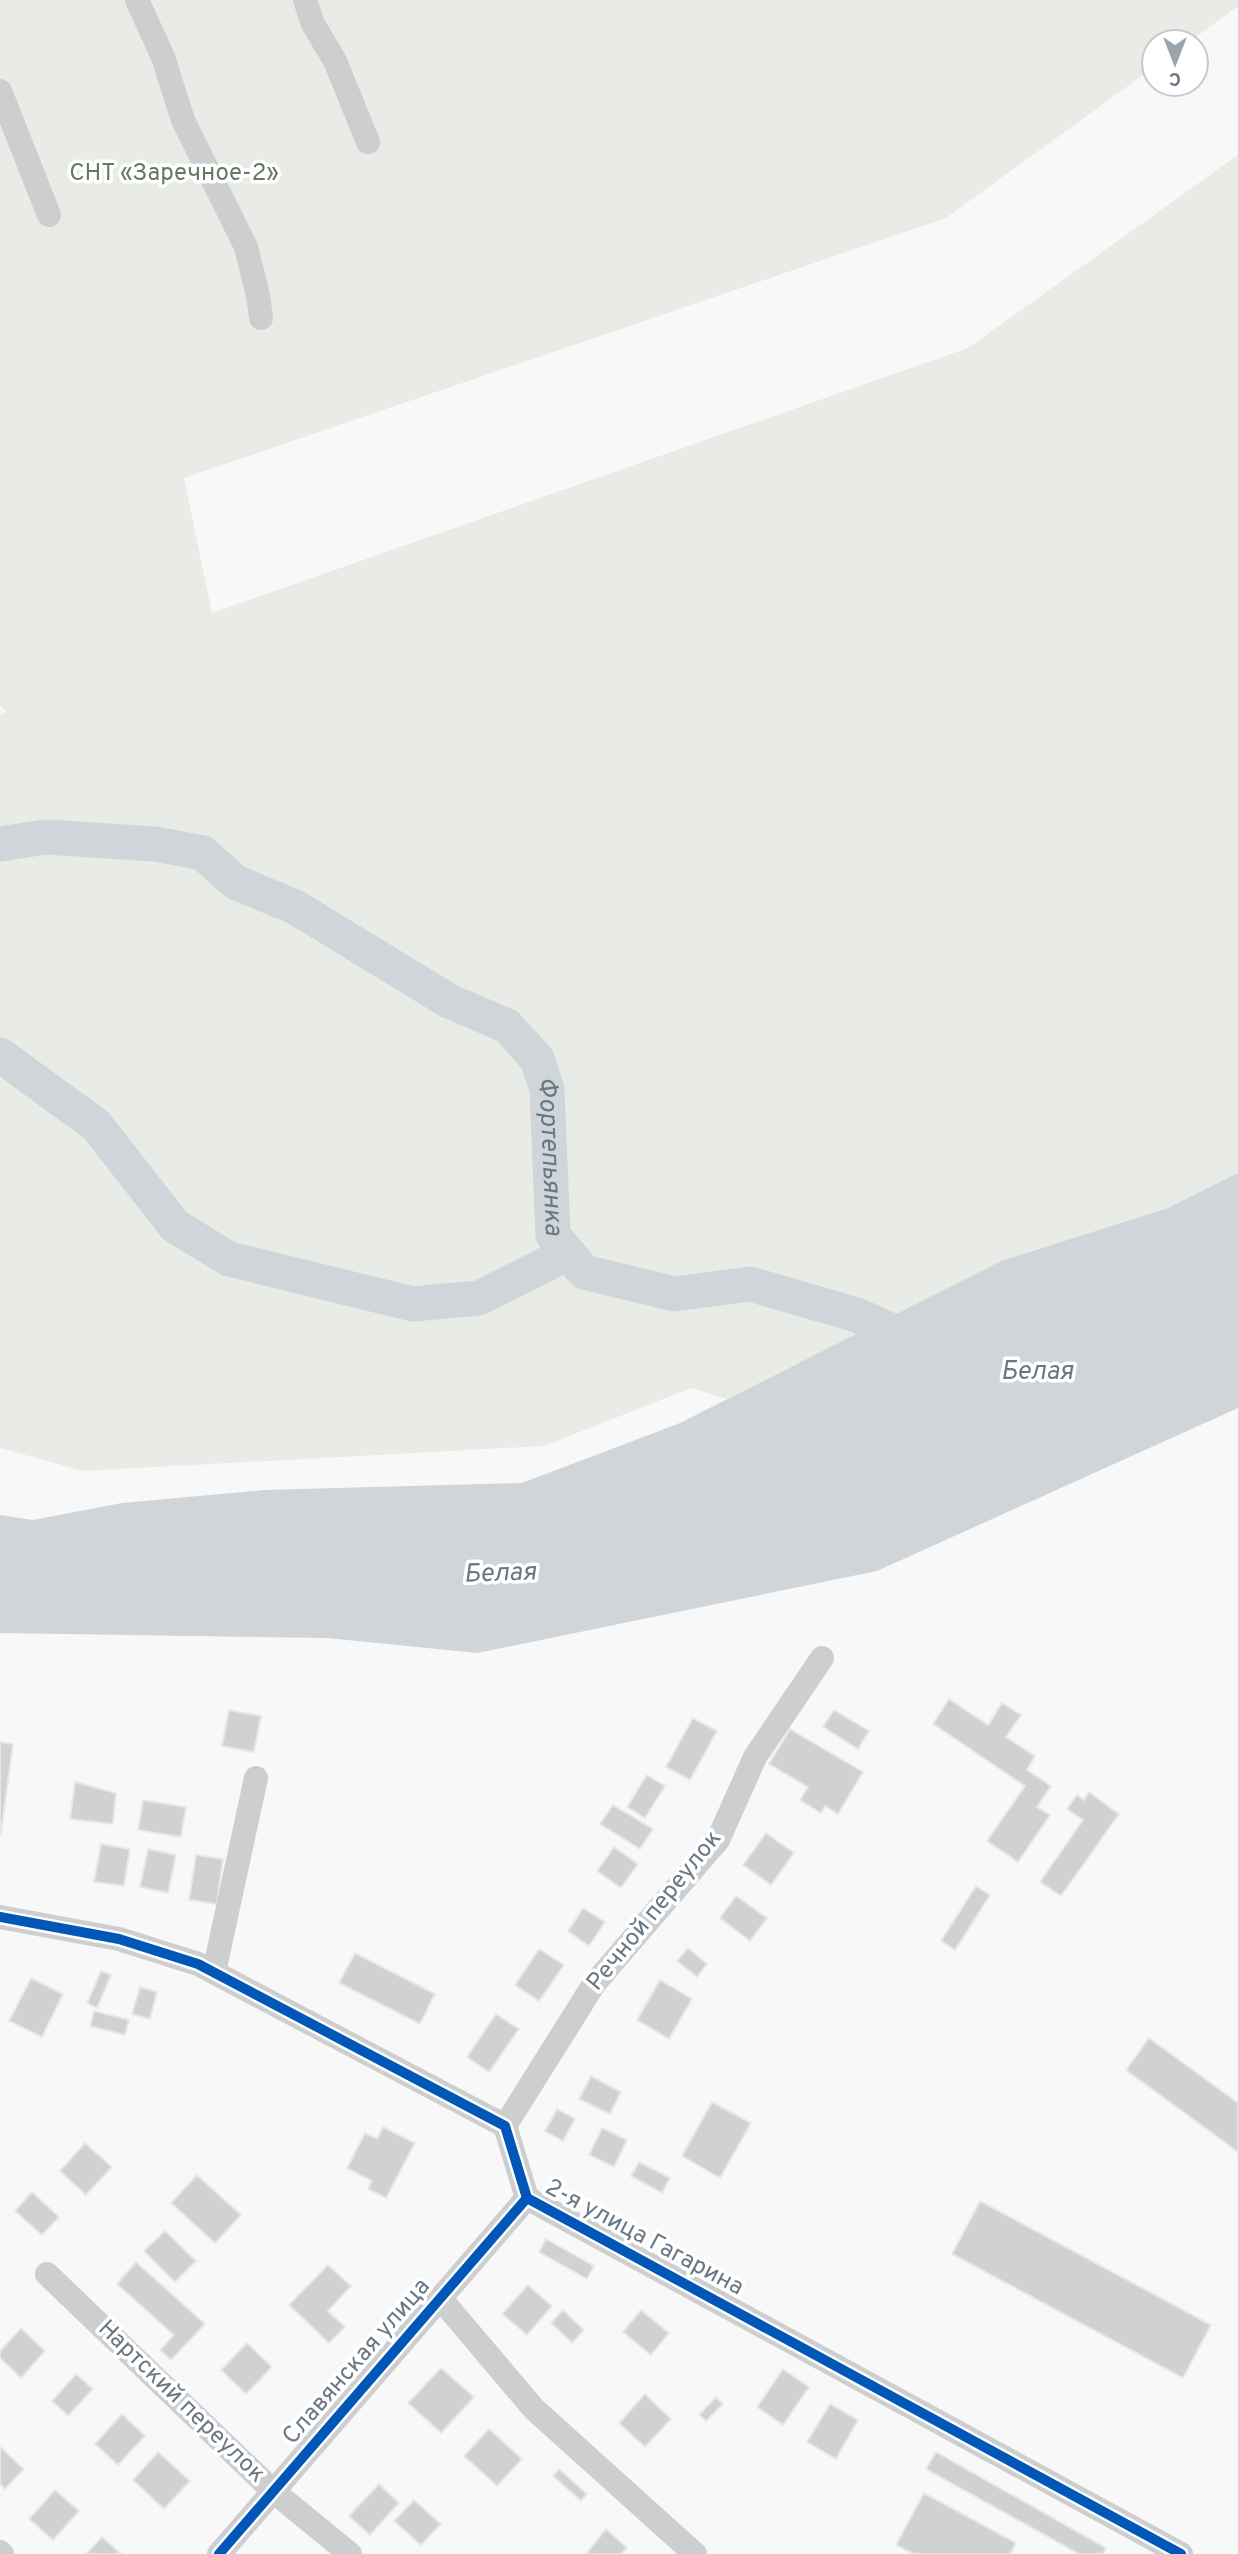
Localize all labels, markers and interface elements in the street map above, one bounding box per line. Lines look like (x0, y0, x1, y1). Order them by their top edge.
north arrow (1140, 28, 1210, 98)
text: С (1169, 66, 1181, 90)
park label: СНТ «Заречное-2» (69, 159, 279, 189)
water label: Фортепьянка (528, 1073, 570, 1237)
water label: Белая (1001, 1356, 1074, 1389)
water label: Белая (463, 1556, 537, 1592)
street label: Речной переулок (581, 1825, 729, 1997)
street label: 2-я улица Гагарина (540, 2173, 748, 2303)
street label: Славянская улица (277, 2273, 437, 2451)
street label: Нартский переулок (91, 2314, 271, 2490)

